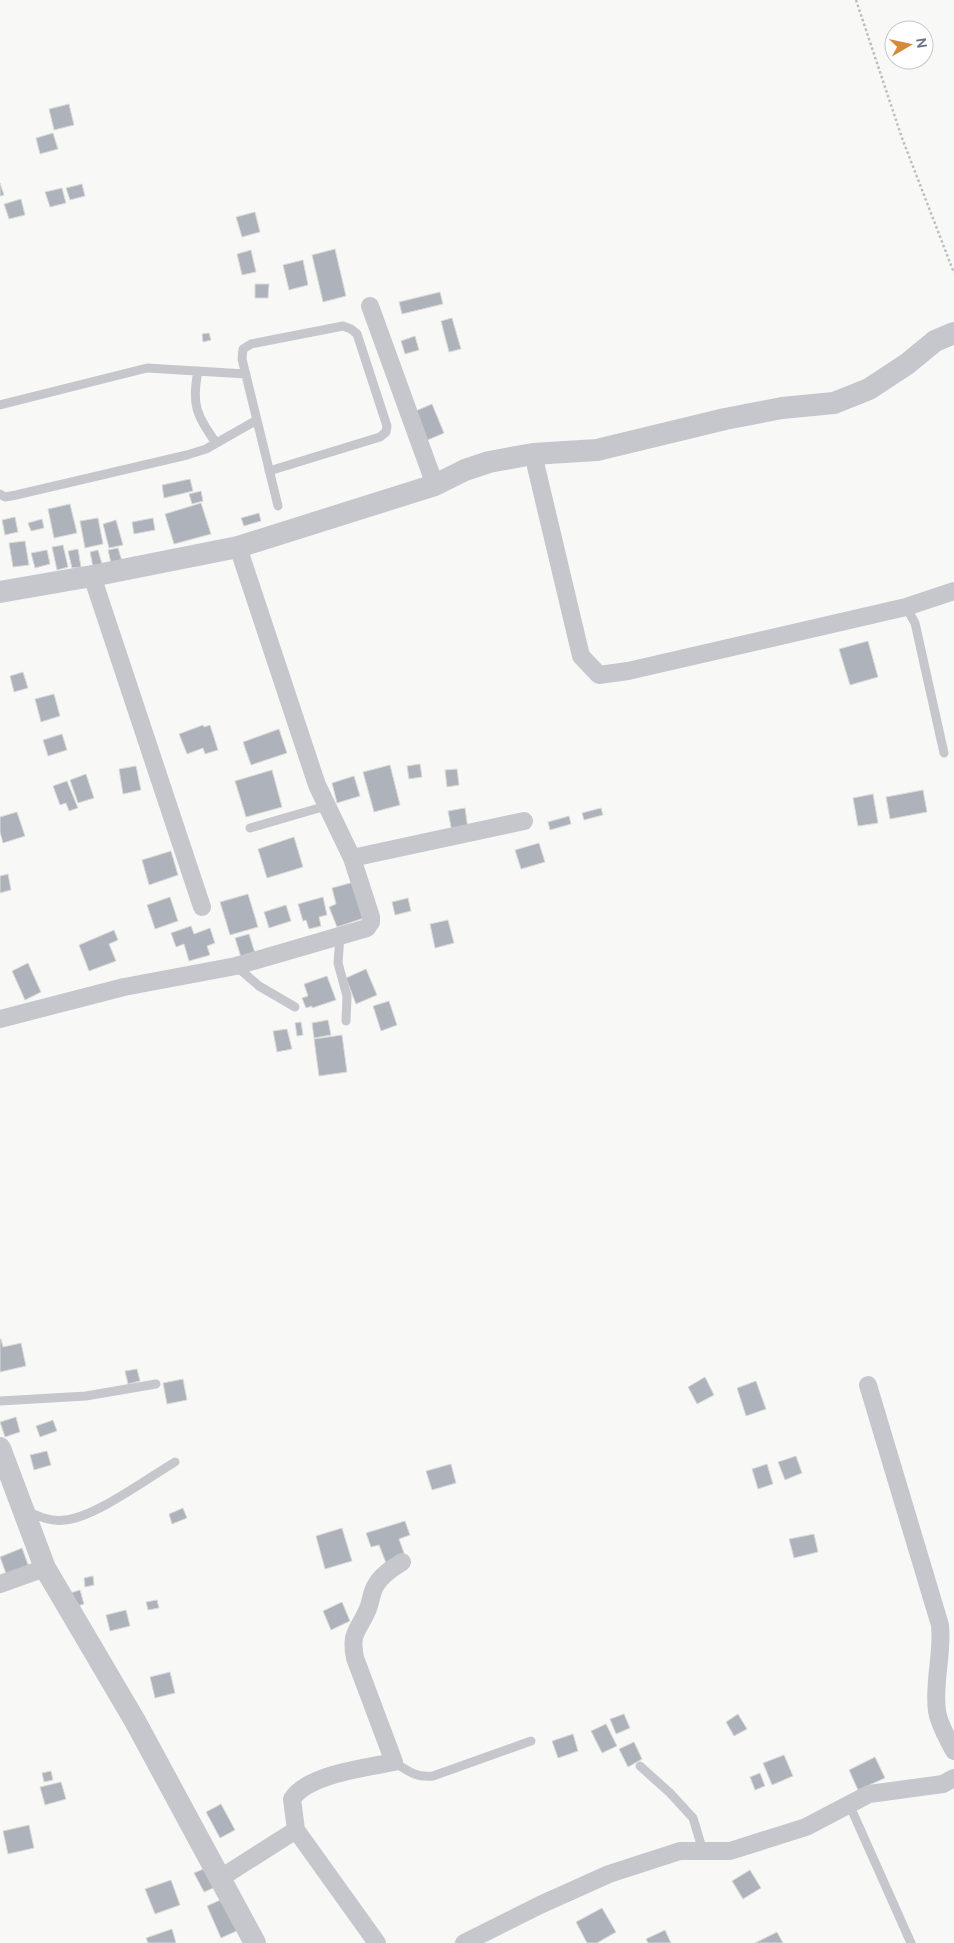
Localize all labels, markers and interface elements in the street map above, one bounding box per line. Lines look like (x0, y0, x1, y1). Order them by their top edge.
north arrow (884, 20, 934, 70)
text: N (912, 37, 932, 49)

